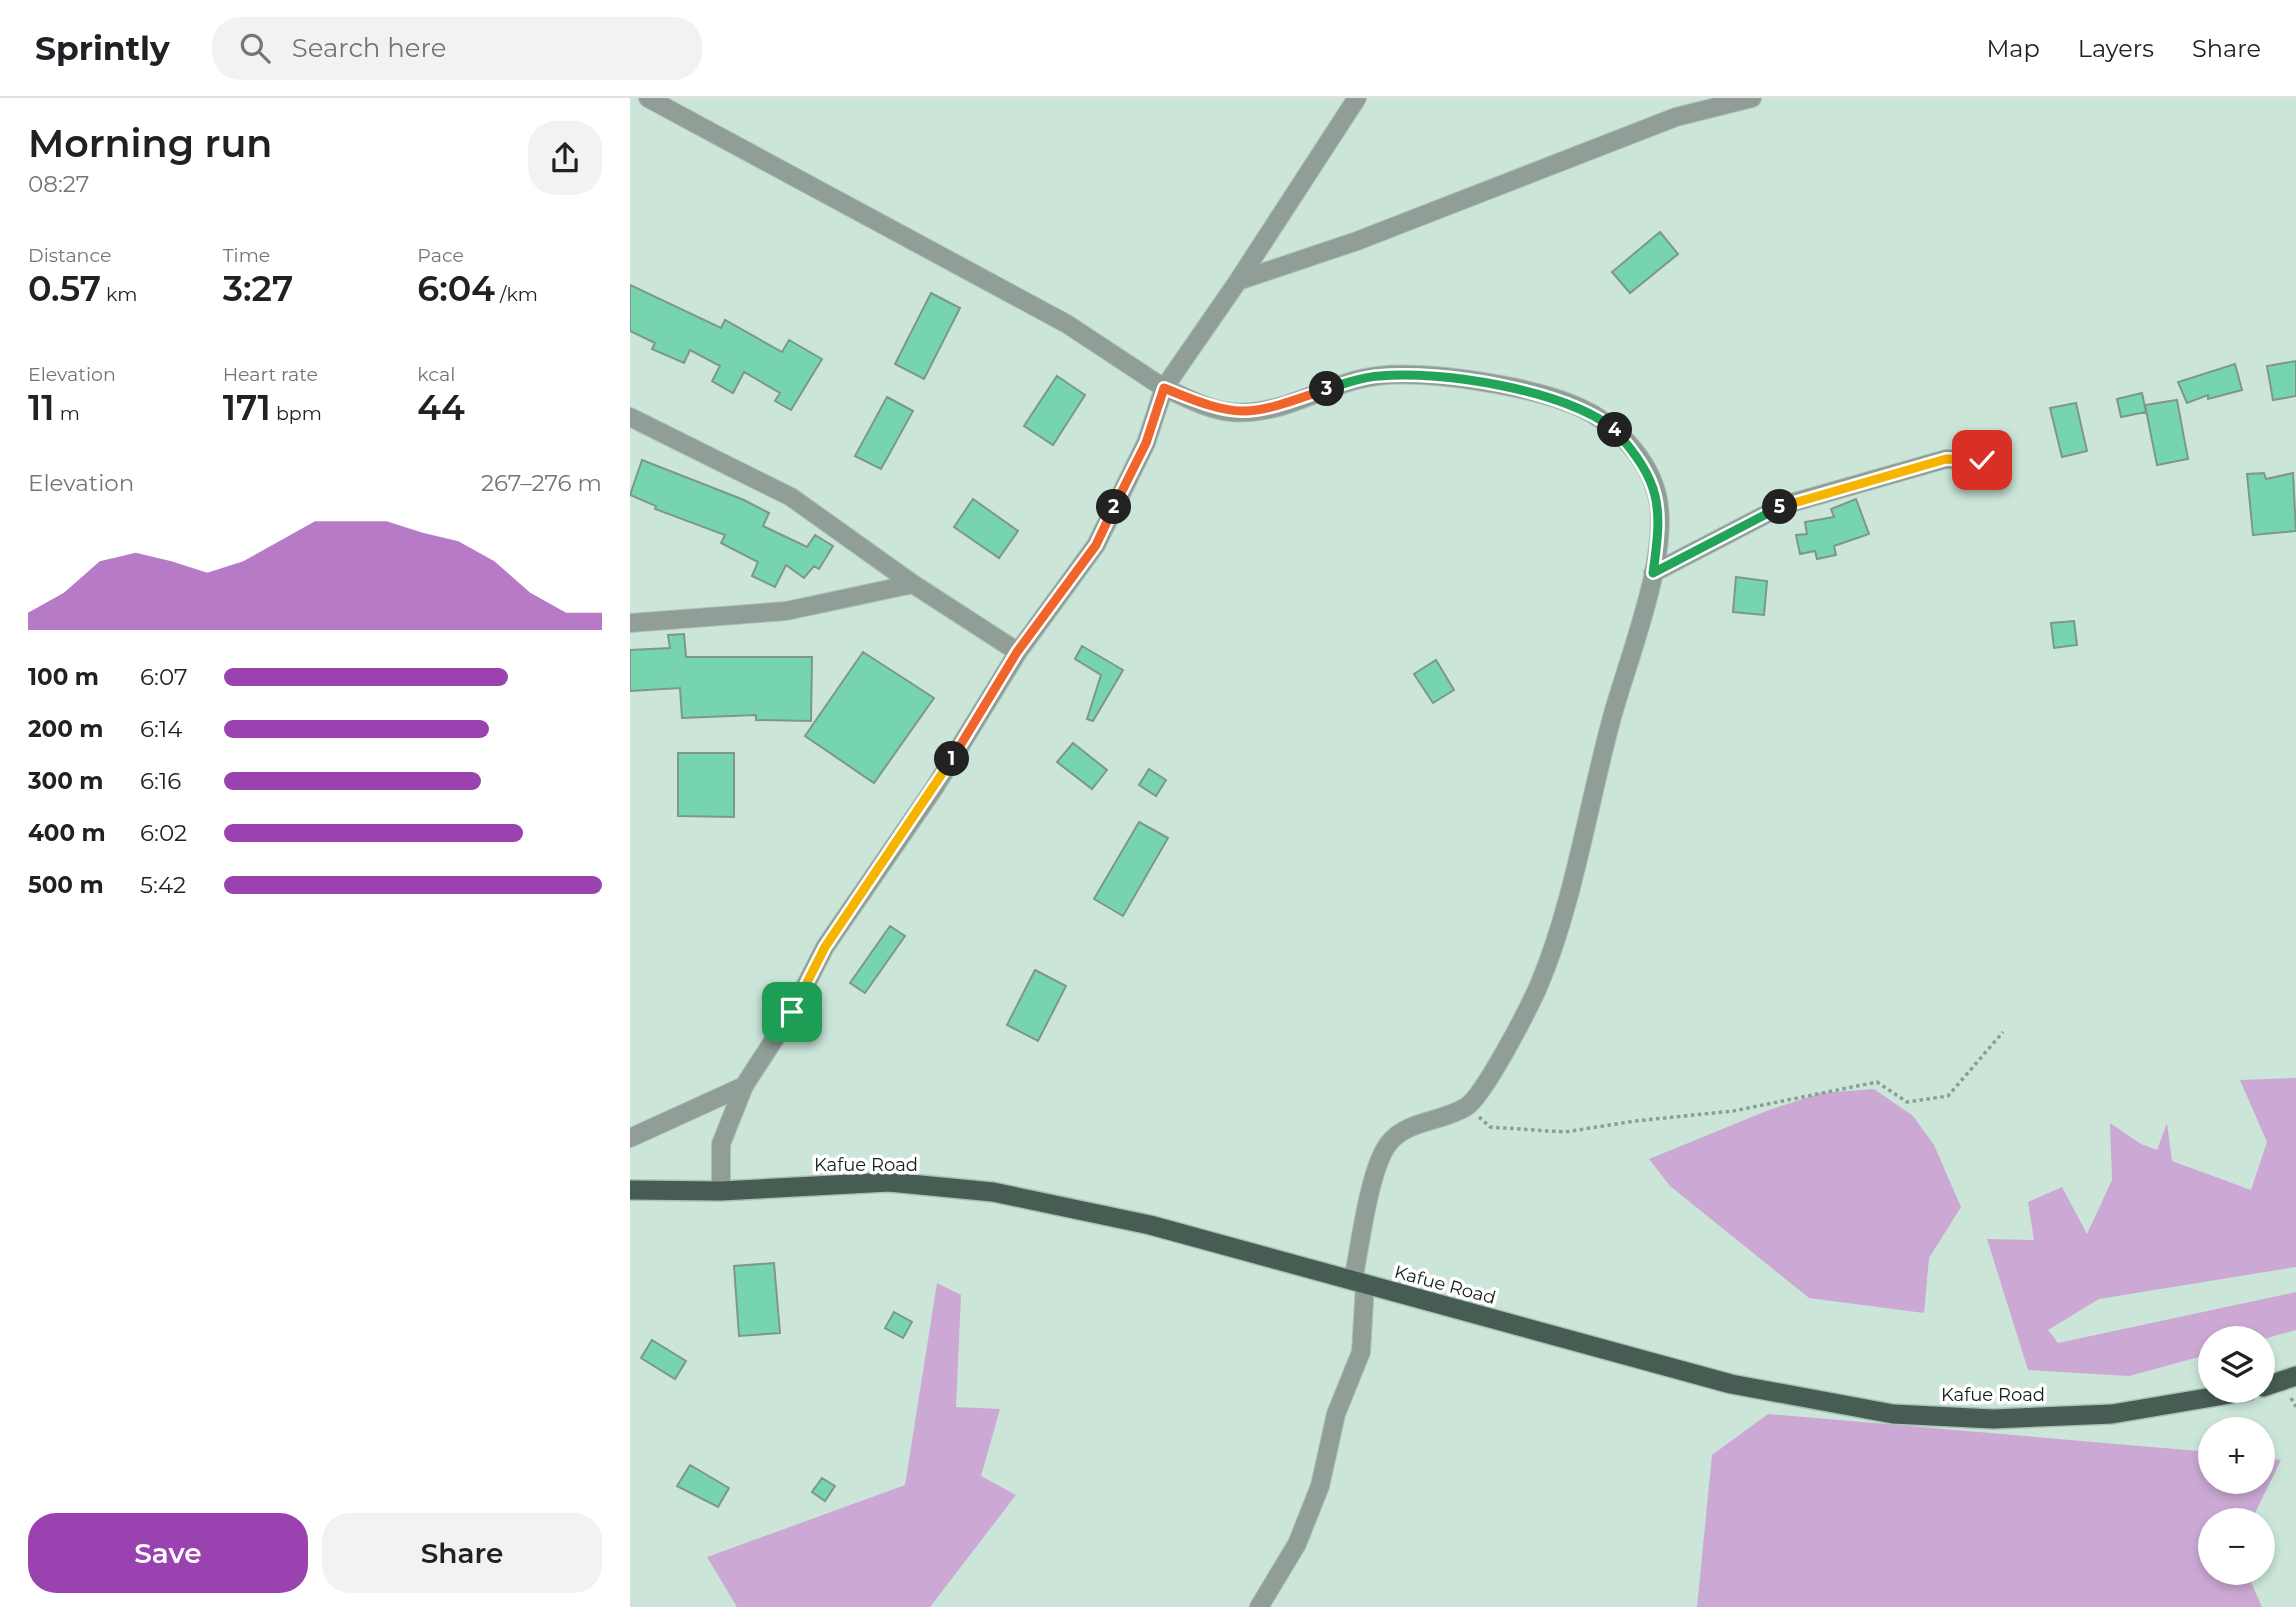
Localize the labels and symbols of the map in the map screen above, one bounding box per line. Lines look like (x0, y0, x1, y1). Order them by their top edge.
pin: 3 (1310, 372, 1344, 406)
pin: 4 (1598, 412, 1632, 448)
pin (1952, 430, 2012, 490)
pin: 2 (1096, 490, 1132, 524)
pin: 5 (1762, 490, 1798, 524)
pin: 1 (934, 742, 970, 776)
pin (762, 982, 822, 1042)
street label: Kafue Road (814, 1154, 918, 1176)
street label: Kafue Road (1392, 1261, 1498, 1309)
street label: Kafue Road (1941, 1384, 2045, 1406)

